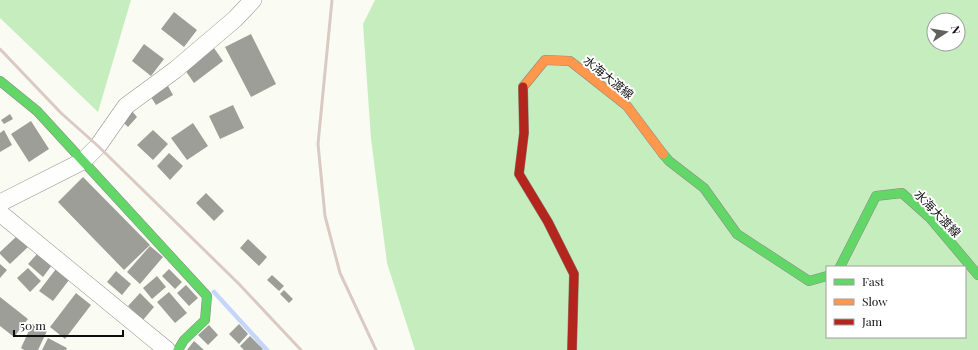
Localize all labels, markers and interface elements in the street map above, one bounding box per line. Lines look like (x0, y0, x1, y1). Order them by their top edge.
north arrow (926, 12, 966, 52)
text: N (948, 24, 964, 35)
street label: 水海大渡線 (581, 52, 637, 102)
street label: 水海大渡線 (911, 186, 965, 240)
legend (826, 266, 966, 338)
text: Fast (862, 273, 885, 289)
text: Slow (862, 293, 888, 309)
scale bar (14, 312, 123, 338)
text: Jam (861, 313, 883, 329)
text: 50 m (20, 317, 46, 333)

